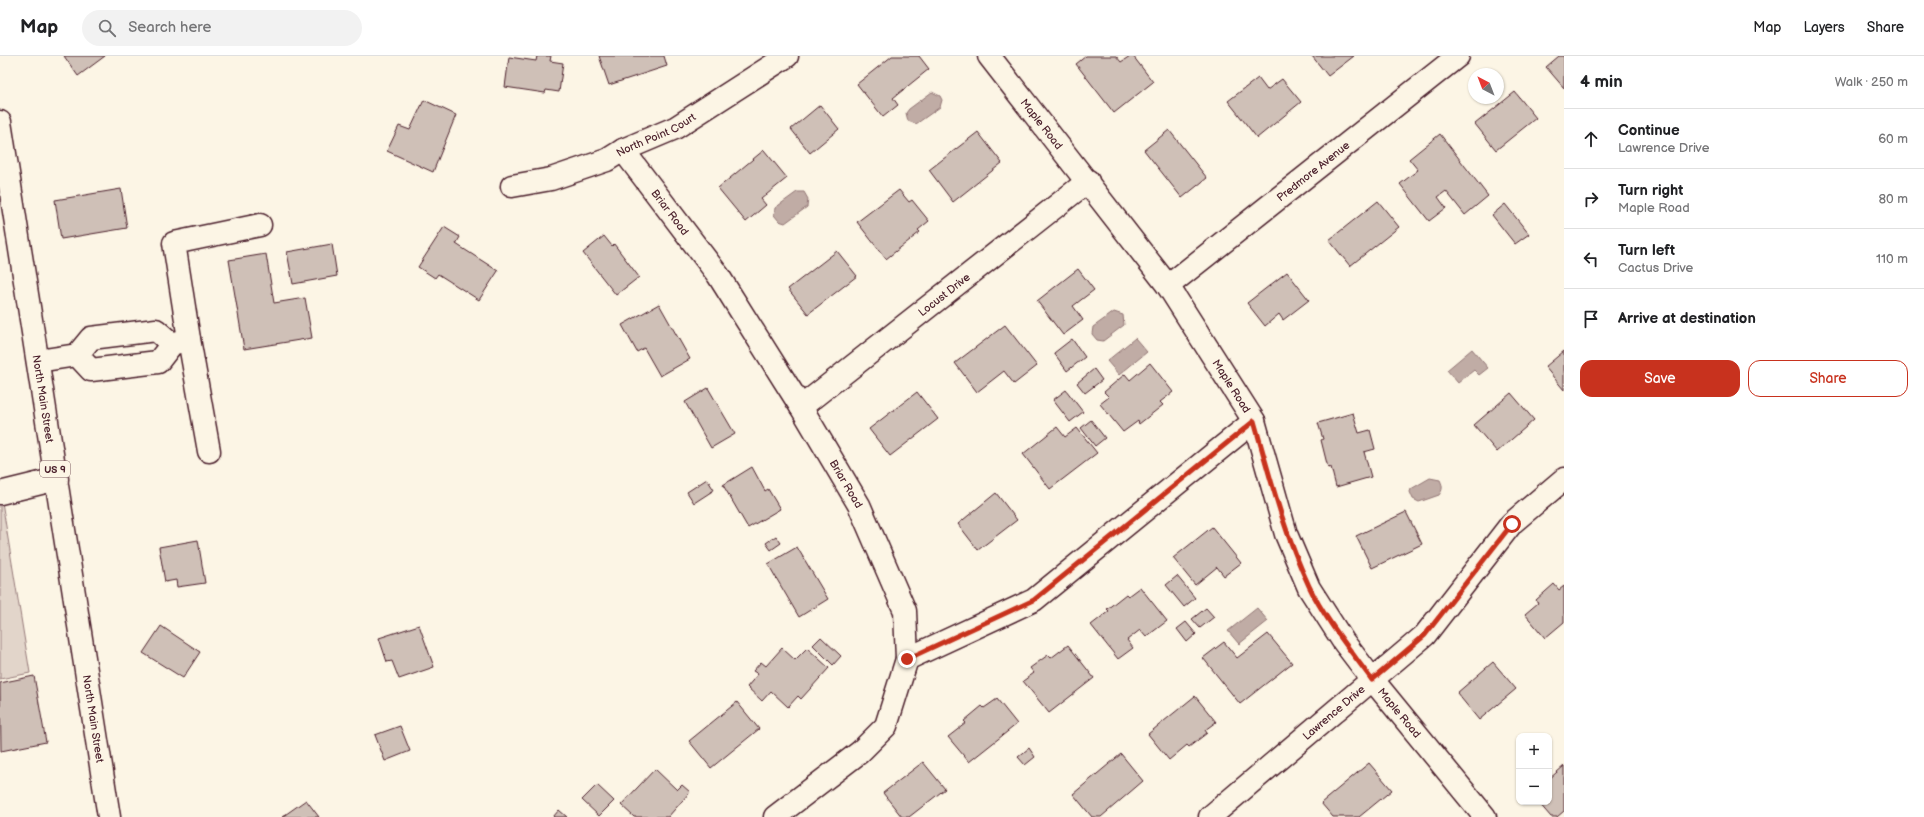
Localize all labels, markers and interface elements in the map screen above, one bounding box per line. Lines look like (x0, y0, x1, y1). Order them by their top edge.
search box (82, 10, 362, 46)
text: Map (20, 16, 58, 39)
icon: search (96, 17, 118, 39)
text: Search here (128, 18, 211, 37)
text: Map (1753, 19, 1781, 36)
text: Layers (1803, 19, 1845, 36)
text: Share (1867, 19, 1904, 36)
north arrow (1468, 68, 1504, 104)
text: 4 min (1580, 72, 1623, 92)
text: Walk · 250 m (1835, 74, 1908, 90)
street label: Maple Road (1018, 96, 1065, 152)
street label: North Point Court (614, 110, 699, 160)
text: Continue (1618, 121, 1680, 140)
icon: ahead (1580, 128, 1602, 150)
text: 60 m (1878, 131, 1908, 147)
street label: Predmore Avenue (1274, 138, 1353, 204)
text: Lawrence Drive (1618, 140, 1709, 156)
text: Turn right (1618, 181, 1683, 200)
street label: Briar Road (648, 187, 691, 238)
icon: right (1580, 188, 1602, 210)
text: 80 m (1879, 191, 1908, 207)
text: Maple Road (1618, 200, 1690, 216)
text: Turn left (1618, 241, 1675, 260)
icon: left (1580, 248, 1602, 270)
text: 110 m (1876, 251, 1908, 267)
text: Cactus Drive (1618, 260, 1693, 276)
street label: Locust Drive (916, 270, 973, 319)
icon: arrive (1580, 308, 1602, 330)
text: Arrive at destination (1618, 309, 1756, 328)
street label: North Main Street (30, 354, 56, 444)
street label: Maple Road (1209, 357, 1253, 415)
button: Save (1580, 360, 1740, 397)
button: Share (1748, 360, 1908, 397)
street label: Briar Road (827, 457, 865, 510)
road number: US 9 (40, 461, 70, 477)
route start (1503, 515, 1521, 533)
route end (898, 650, 916, 668)
street label: North Main Street (80, 674, 106, 764)
street label: Lawrence Drive (1300, 682, 1368, 743)
street label: Maple Road (1375, 685, 1423, 741)
map controls (1516, 733, 1552, 805)
button: + (1516, 733, 1552, 769)
button: − (1516, 769, 1552, 805)

